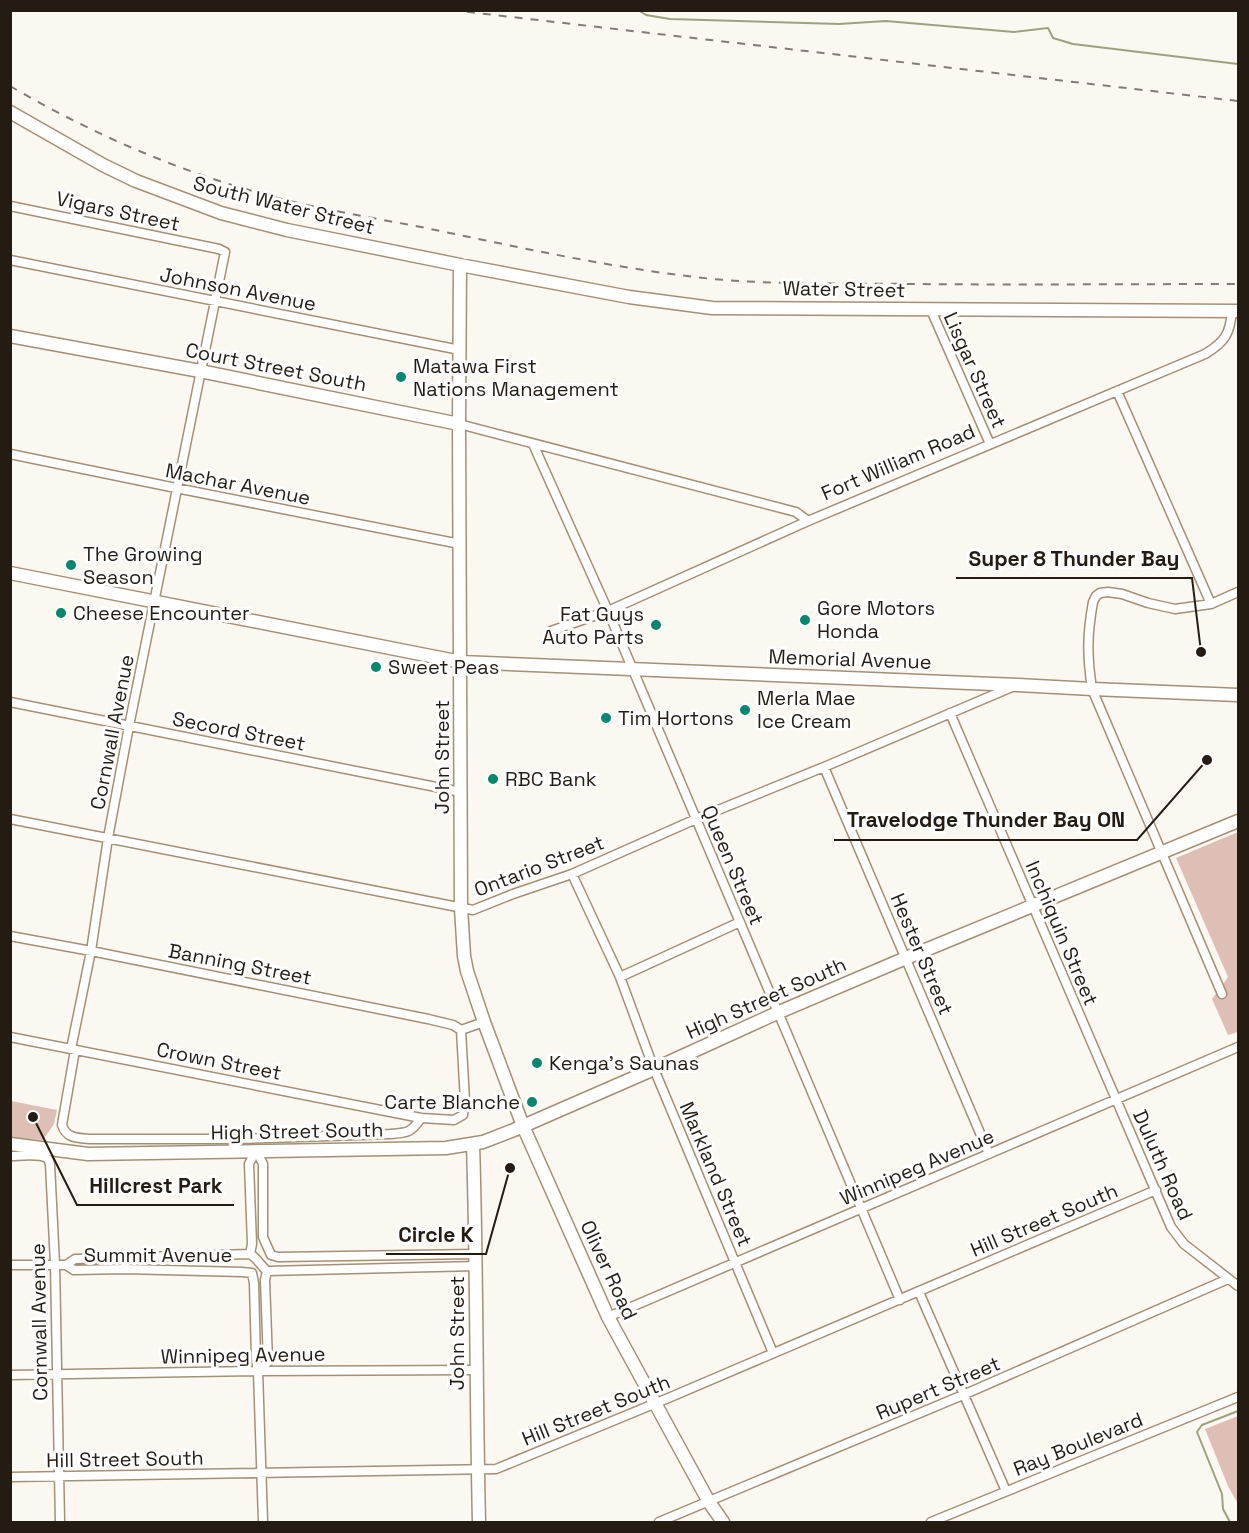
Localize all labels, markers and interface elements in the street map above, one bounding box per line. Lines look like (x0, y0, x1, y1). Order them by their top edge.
street label: South Water Street (191, 170, 377, 240)
street label: Vigars Street (54, 185, 182, 237)
street label: Johnson Avenue (158, 261, 318, 317)
street label: Water Street (782, 275, 906, 303)
street label: Lisgar Street (938, 308, 1012, 432)
street label: Court Street South (183, 337, 369, 397)
place label: Matawa First Nations Management (413, 353, 619, 402)
marker: Matawa First Nations Management (394, 370, 408, 384)
street label: Fort William Road (817, 418, 979, 506)
street label: Machar Avenue (163, 457, 313, 511)
callout: Super 8 Thunder Bay (956, 539, 1192, 578)
place label: The Growing Season (83, 541, 203, 590)
text: Super 8 Thunder Bay (968, 545, 1180, 572)
marker: The Growing Season (64, 558, 78, 572)
place label: Gore Motors Honda (817, 595, 935, 644)
place label: Cheese Encounter (73, 600, 250, 626)
place label: Fat Guys Auto Parts (542, 601, 644, 650)
marker: Cheese Encounter (54, 606, 68, 620)
marker: Gore Motors Honda (798, 613, 812, 627)
marker: Fat Guys Auto Parts (649, 618, 663, 632)
street label: Memorial Avenue (768, 643, 932, 675)
street label: Cornwall Avenue (84, 652, 140, 812)
place label: Sweet Peas (388, 654, 499, 680)
marker: Sweet Peas (369, 660, 383, 674)
place label: Merla Mae Ice Cream (757, 685, 856, 734)
street label: John Street (429, 700, 455, 814)
marker: Merla Mae Ice Cream (738, 703, 752, 717)
street label: Secord Street (170, 705, 308, 757)
place label: Tim Hortons (618, 705, 734, 731)
marker: Tim Hortons (599, 711, 613, 725)
place label: RBC Bank (505, 766, 597, 792)
marker: RBC Bank (486, 772, 500, 786)
street label: Queen Street (696, 801, 770, 929)
callout: Travelodge Thunder Bay ON (834, 801, 1137, 840)
text: Travelodge Thunder Bay ON (847, 806, 1125, 833)
street label: Ontario Street (470, 829, 608, 903)
street label: Inchiquin Street (1020, 857, 1104, 1009)
street label: Hester Street (885, 889, 959, 1019)
street label: Banning Street (166, 937, 314, 991)
street label: High Street South (682, 951, 850, 1045)
street label: Crown Street (154, 1036, 284, 1086)
place label: Kenga's Saunas (549, 1050, 699, 1076)
marker: Kenga's Saunas (530, 1056, 544, 1070)
place label: Carte Blanche (384, 1089, 520, 1115)
marker: Carte Blanche (525, 1095, 539, 1109)
street label: Markland Street (674, 1098, 758, 1250)
street label: Duluth Road (1127, 1106, 1199, 1224)
street label: High Street South (210, 1116, 384, 1146)
street label: Winnipeg Avenue (836, 1123, 998, 1211)
callout: Hillcrest Park (77, 1166, 234, 1205)
text: Hillcrest Park (89, 1172, 223, 1199)
street label: Hill Street South (966, 1177, 1122, 1263)
callout: Circle K (386, 1215, 486, 1254)
street label: Oliver Road (575, 1216, 643, 1324)
text: Circle K (398, 1221, 475, 1248)
street label: Summit Avenue (84, 1242, 232, 1268)
street label: Cornwall Avenue (25, 1243, 53, 1401)
street label: John Street (444, 1276, 470, 1390)
street label: Winnipeg Avenue (160, 1341, 326, 1369)
street label: Rupert Street (872, 1350, 1004, 1426)
street label: Hill Street South (518, 1368, 674, 1452)
street label: Ray Boulevard (1009, 1406, 1147, 1482)
street label: Hill Street South (46, 1445, 204, 1473)

